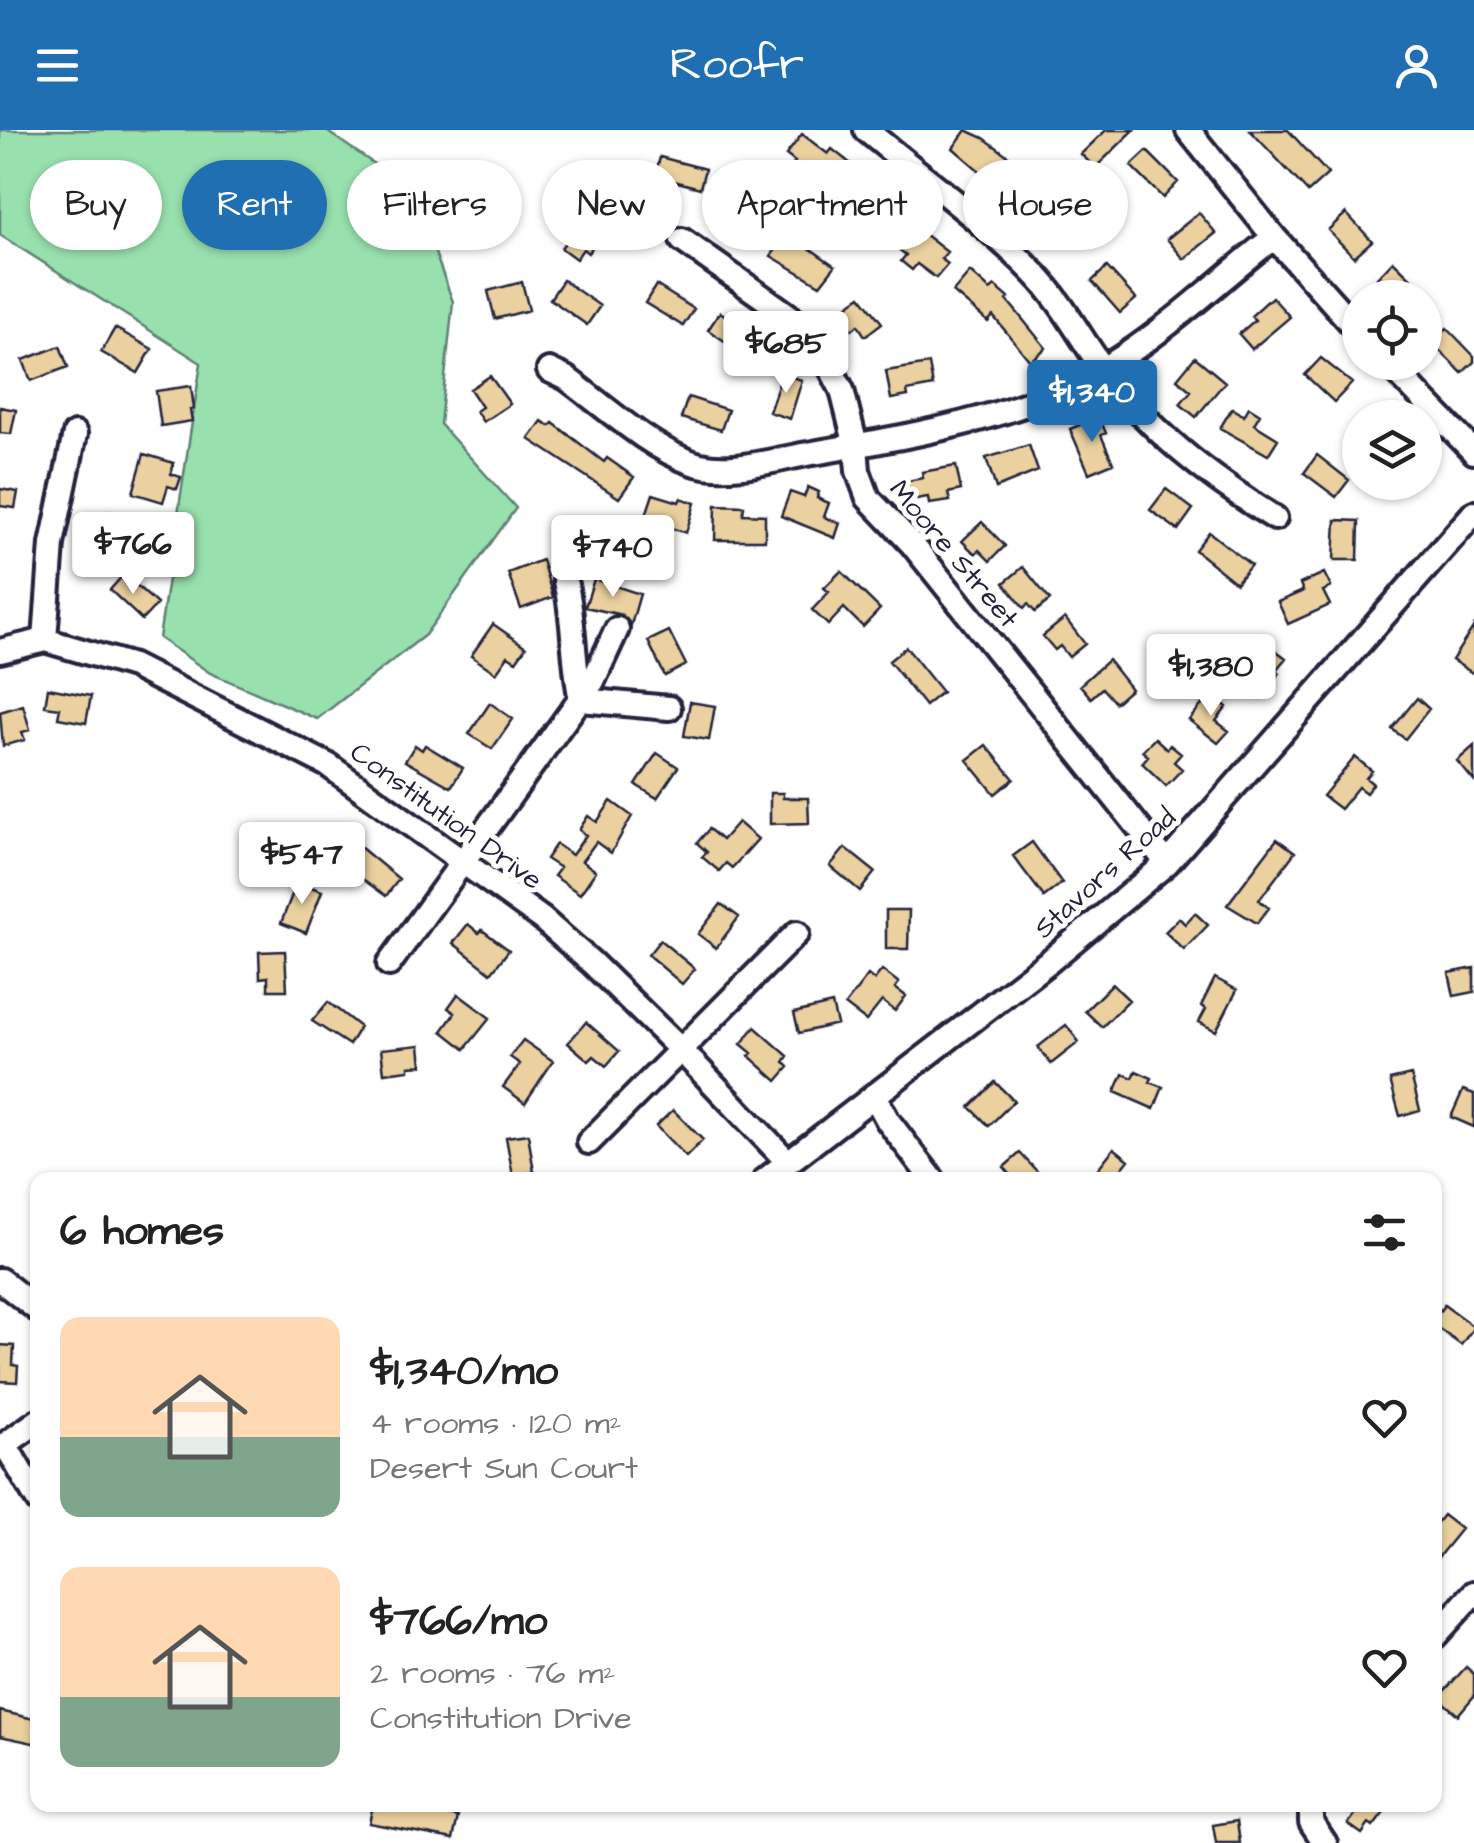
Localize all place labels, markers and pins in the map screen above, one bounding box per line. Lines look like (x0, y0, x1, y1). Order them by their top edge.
pin: $685 (727, 311, 845, 396)
pin: $1,340 (1011, 360, 1173, 445)
pin: $766 (74, 512, 192, 597)
pin: $740 (554, 515, 672, 600)
pin: $1,380 (1130, 634, 1292, 719)
pin: $547 (243, 822, 361, 907)

